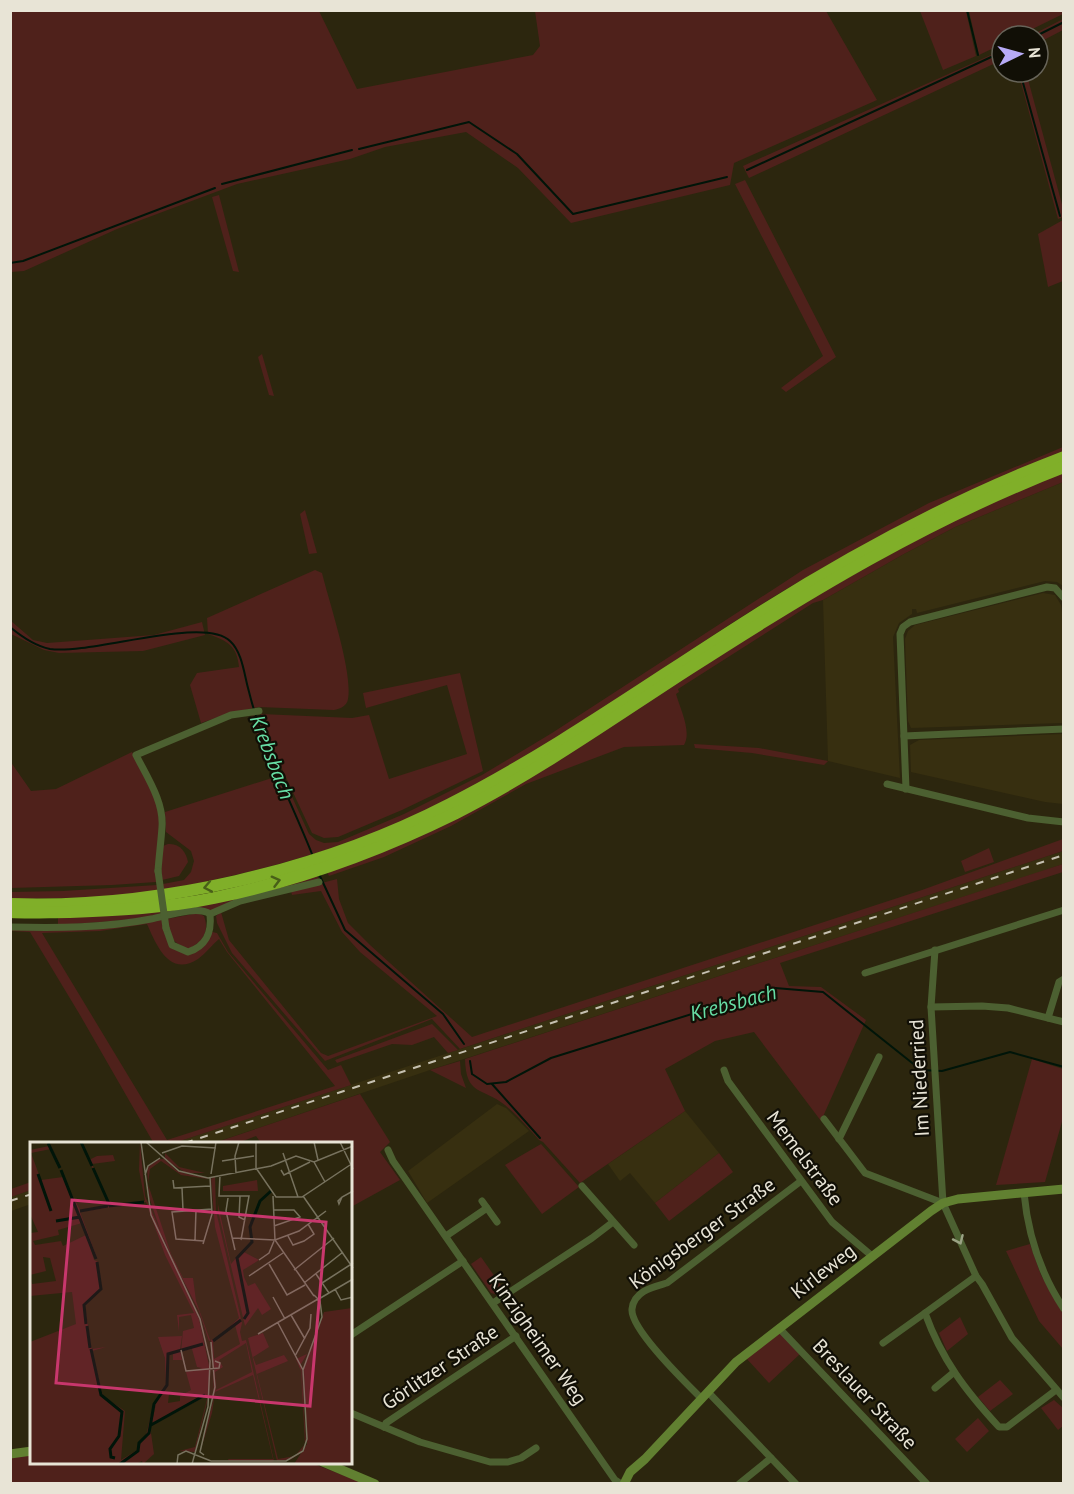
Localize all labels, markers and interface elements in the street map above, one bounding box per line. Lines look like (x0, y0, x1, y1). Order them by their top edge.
north arrow (990, 24, 1050, 84)
text: N (1025, 47, 1045, 59)
water label: Krebsbach (244, 711, 301, 803)
one-way arrow (270, 876, 281, 888)
one-way arrow (203, 880, 213, 893)
water label: Krebsbach (687, 978, 779, 1027)
street label: Im Niederried (903, 1019, 935, 1137)
street label: Memelstraße (761, 1105, 849, 1211)
inset map (30, 1142, 352, 1464)
street label: Königsberger Straße (624, 1171, 780, 1295)
one-way arrow (952, 1233, 964, 1244)
street label: Kirleweg (785, 1238, 861, 1304)
street label: Kinzigheimer Weg (483, 1268, 593, 1410)
street label: Görlitzer Straße (377, 1319, 503, 1415)
street label: Breslauer Straße (807, 1333, 923, 1455)

